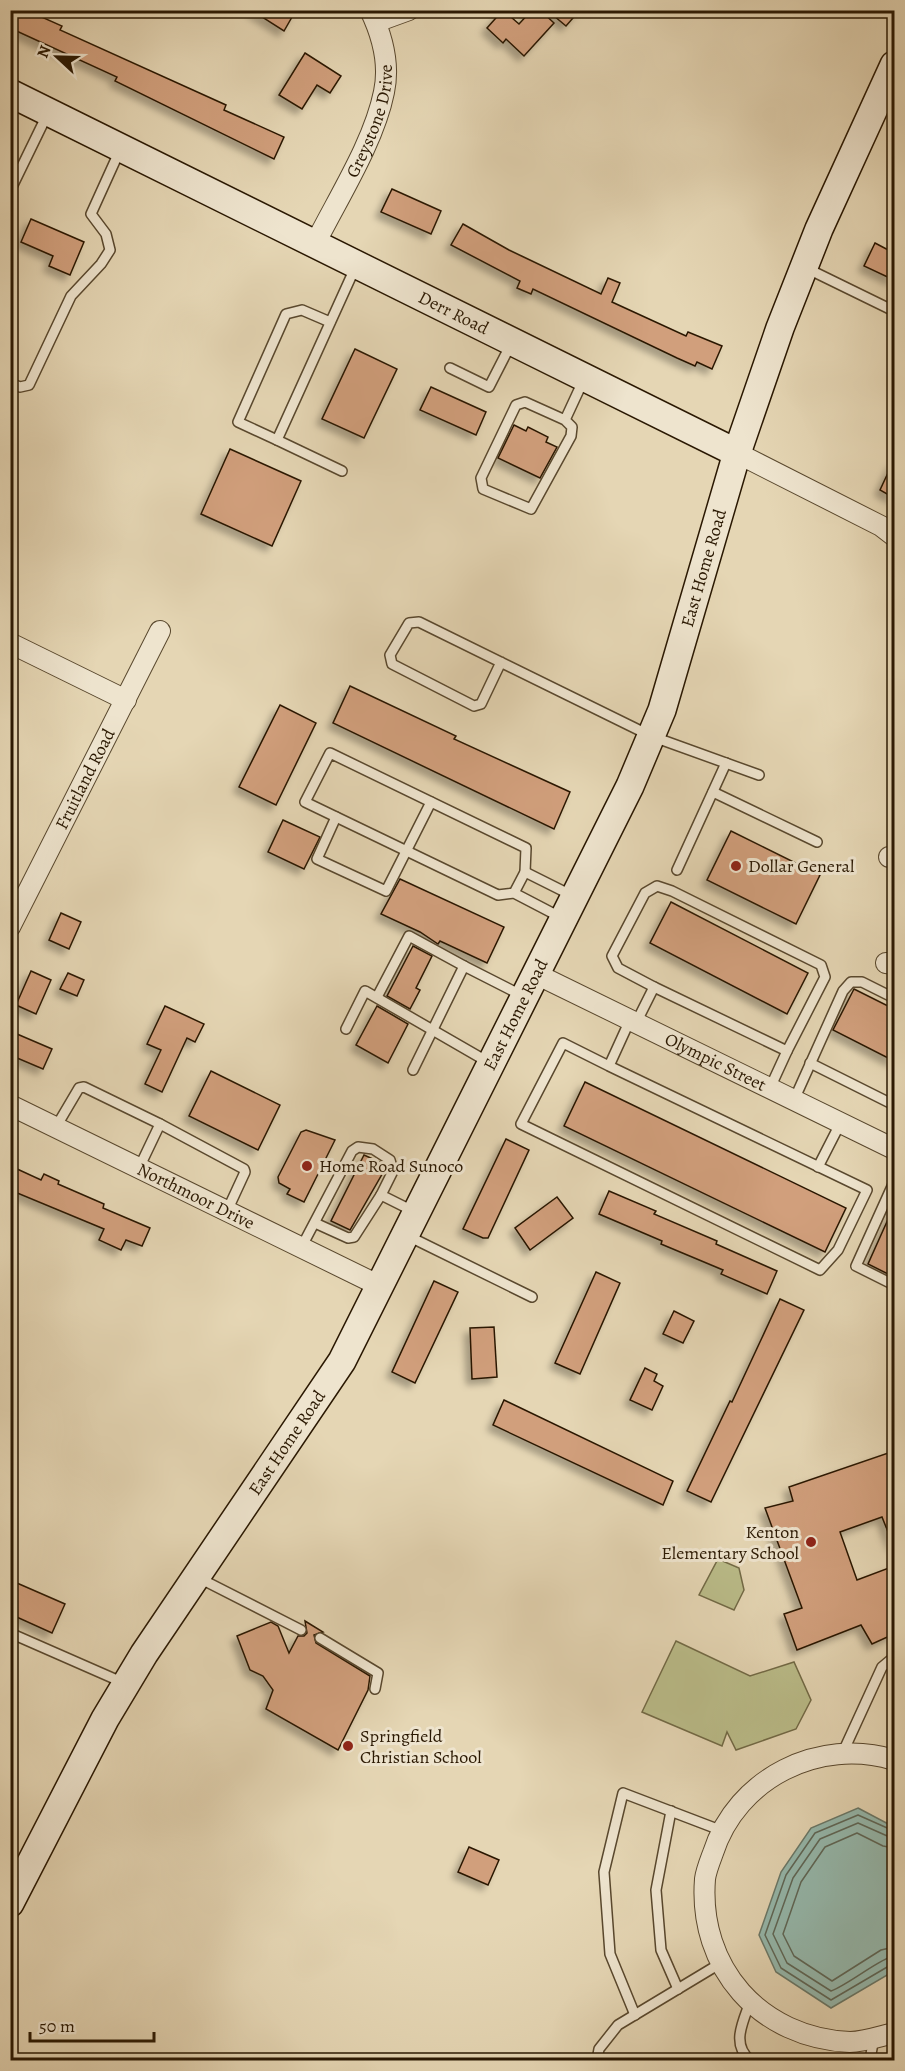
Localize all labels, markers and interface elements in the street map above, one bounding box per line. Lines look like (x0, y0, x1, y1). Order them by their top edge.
north arrow (27, 27, 87, 87)
text: N (32, 42, 57, 61)
street label: Greystone Drive (340, 64, 398, 182)
street label: Derr Road (414, 285, 493, 340)
street label: East Home Road (675, 506, 732, 630)
street label: Fruitland Road (49, 724, 121, 833)
place label: Dollar General (748, 854, 855, 878)
marker: Dollar General (729, 859, 743, 873)
street label: East Home Road (478, 954, 554, 1074)
street label: Olympic Street (661, 1027, 770, 1097)
place label: Home Road Sunoco (319, 1154, 463, 1178)
street label: Northmoor Drive (133, 1157, 259, 1235)
marker: Home Road Sunoco (300, 1159, 314, 1173)
street label: East Home Road (243, 1385, 331, 1500)
place label: Kenton Elementary School (661, 1520, 800, 1565)
marker: Kenton Elementary School (804, 1535, 818, 1549)
place label: Springfield Christian School (360, 1724, 482, 1769)
marker: Springfield Christian School (341, 1739, 355, 1753)
scale bar (30, 2005, 154, 2043)
text: 50 m (39, 2014, 75, 2038)

